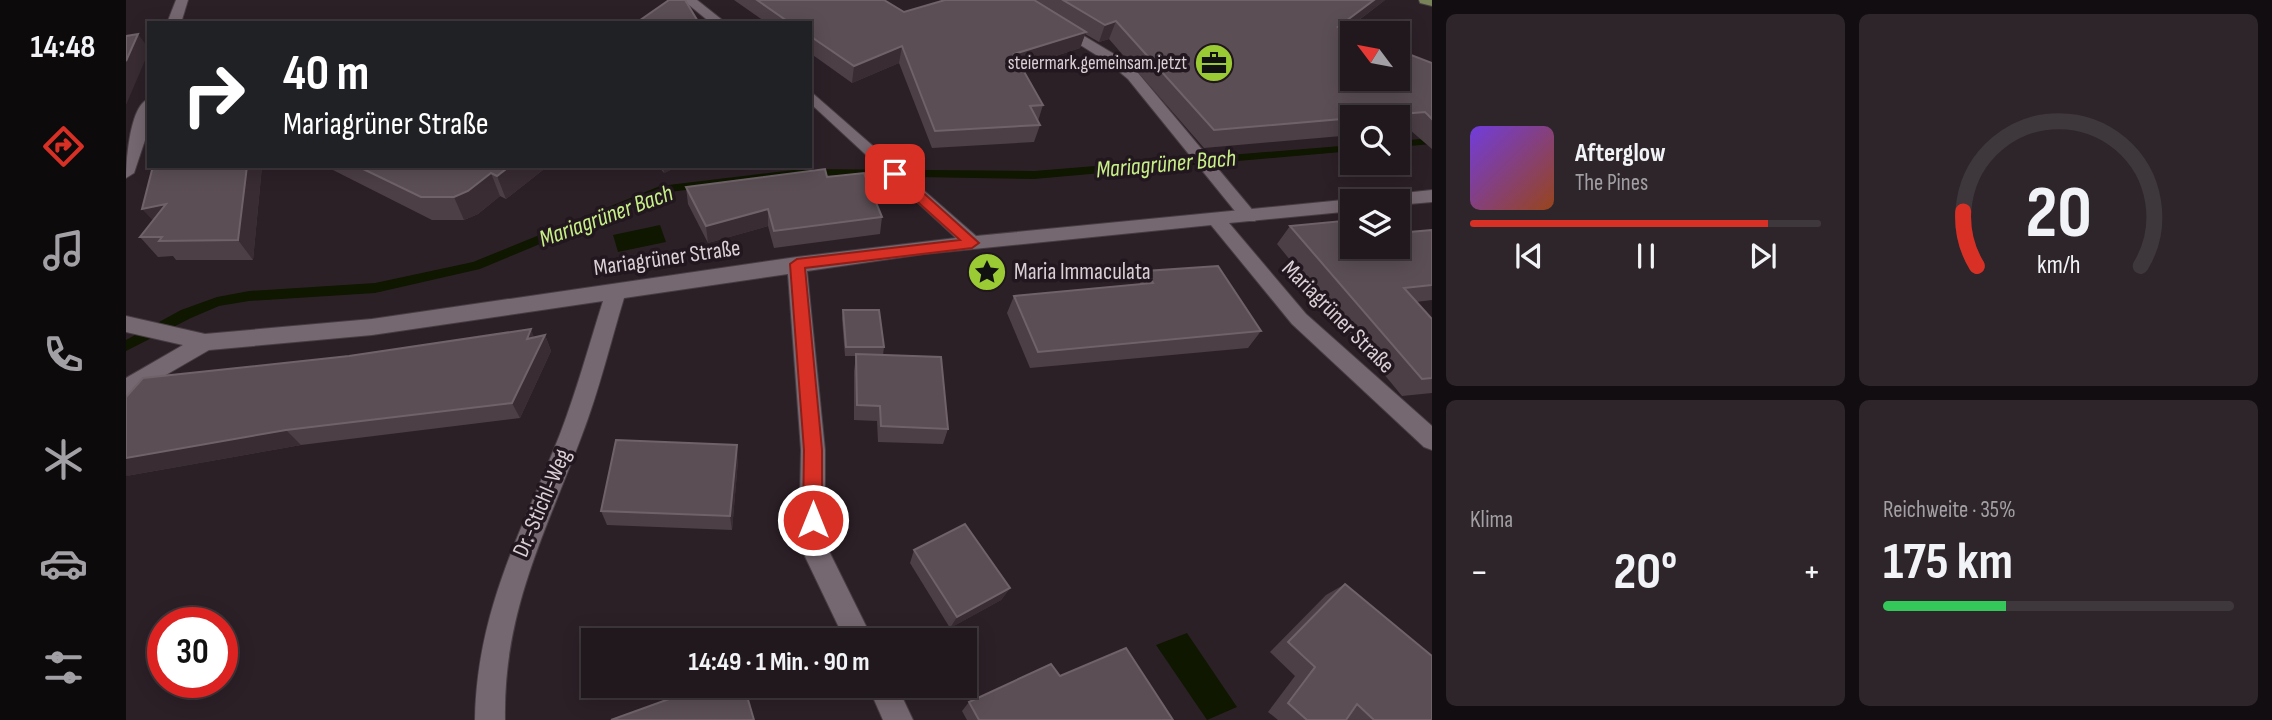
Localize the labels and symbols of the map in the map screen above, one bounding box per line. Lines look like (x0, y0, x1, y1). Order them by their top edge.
north arrow (1340, 21, 1410, 91)
office icon: steiermark.gemeinsam.jetzt (1193, 42, 1235, 84)
place label: steiermark.gemeinsam.jetzt (1008, 52, 1187, 75)
water label: Mariagrüner Bach (1095, 143, 1237, 185)
pin (865, 144, 925, 204)
water label: Mariagrüner Bach (535, 178, 677, 254)
street label: Mariagrüner Straße (592, 234, 742, 282)
place icon: Maria Immaculata (966, 251, 1008, 293)
street label: Mariagrüner Straße (1276, 255, 1400, 379)
place label: Maria Immaculata (1014, 258, 1151, 286)
street label: Dr.-Stichl-Weg (507, 445, 577, 561)
position arrow (776, 483, 850, 557)
speed limit sign: 30 (147, 607, 238, 698)

